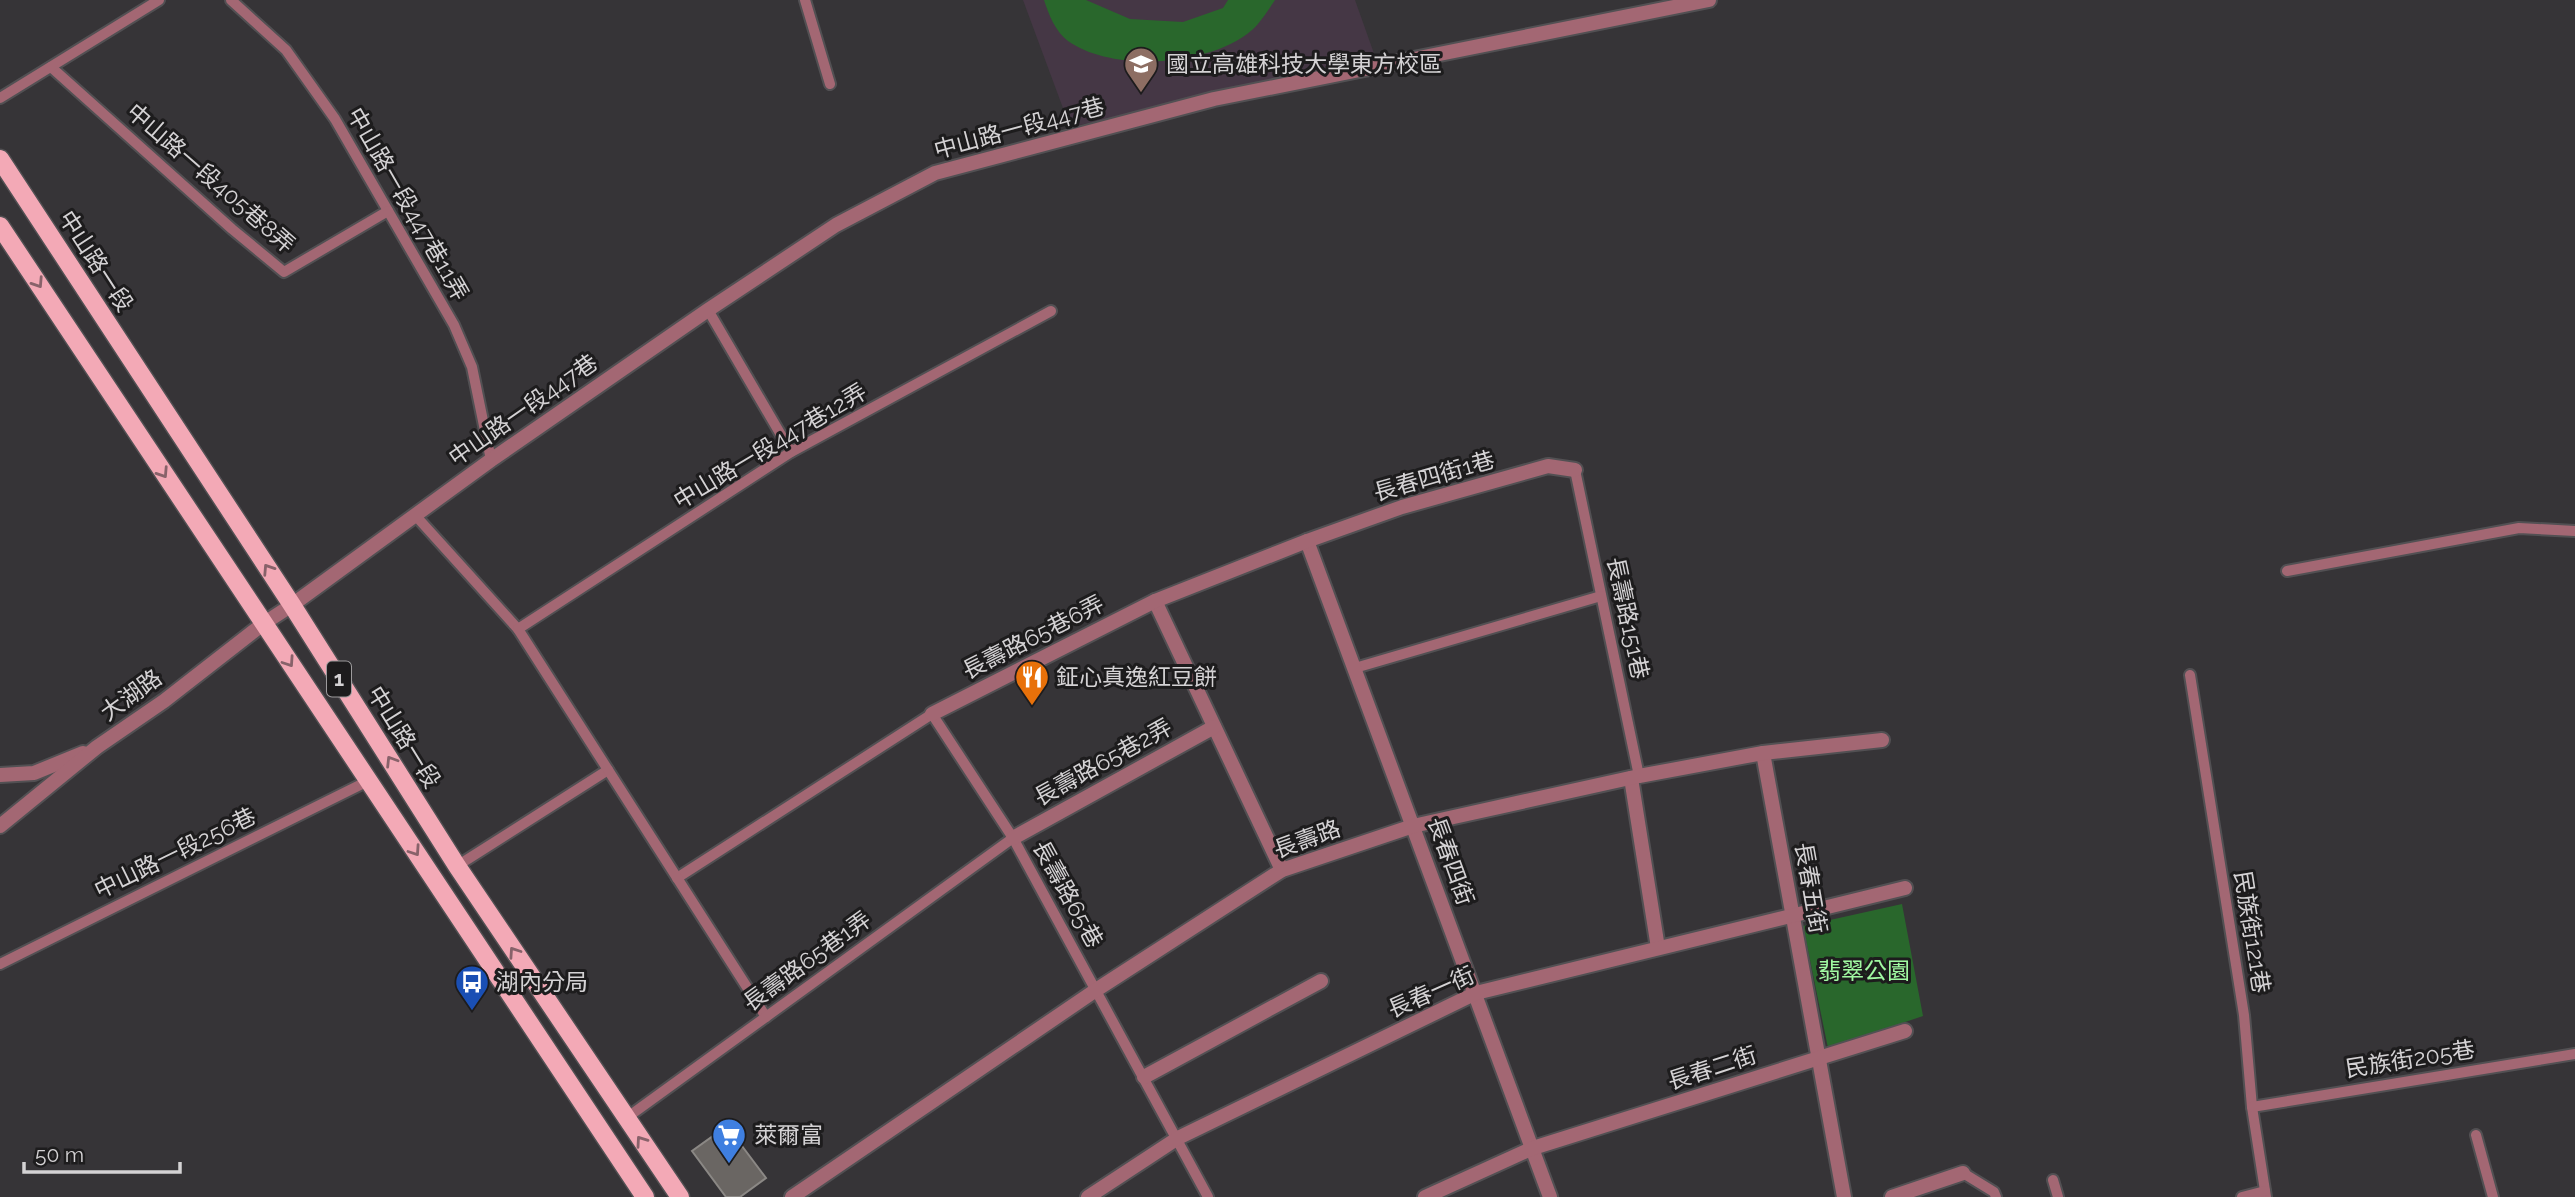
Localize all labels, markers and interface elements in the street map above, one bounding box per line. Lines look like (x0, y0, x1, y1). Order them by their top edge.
school or university icon: 國立高雄科技大學東方校區 (1122, 45, 1160, 94)
place label: 國立高雄科技大學東方校區 (1166, 50, 1442, 77)
street label: 中山路一段447巷 (931, 92, 1107, 163)
street label: 中山路一段405巷8弄 (122, 97, 301, 258)
street label: 中山路一段447巷11弄 (342, 103, 475, 305)
street label: 中山路一段 (54, 205, 139, 316)
one-way arrow (29, 275, 42, 288)
street label: 中山路一段447巷 (443, 348, 602, 471)
street label: 中山路一段447巷12弄 (668, 377, 871, 514)
street label: 長春四街1巷 (1370, 445, 1498, 506)
one-way arrow (155, 465, 167, 478)
street label: 長壽路151巷 (1602, 554, 1655, 681)
one-way arrow (264, 564, 277, 577)
street label: 長壽路65巷6弄 (957, 589, 1108, 684)
one-way arrow (281, 655, 294, 668)
restaurant icon: 鉦心真逸紅豆餅 (1013, 658, 1051, 707)
road number: 1 (327, 662, 351, 696)
street label: 大湖路 (95, 663, 167, 726)
place label: 鉦心真逸紅豆餅 (1056, 663, 1217, 690)
street label: 中山路一段 (363, 681, 446, 793)
street label: 長壽路65巷2弄 (1029, 713, 1176, 811)
one-way arrow (386, 756, 399, 769)
street label: 中山路一段256巷 (90, 802, 260, 903)
street label: 長春四街 (1423, 813, 1480, 909)
street label: 長壽路 (1270, 814, 1344, 863)
street label: 長壽路65巷 (1028, 835, 1109, 952)
street label: 長春五街 (1790, 840, 1833, 936)
one-way arrow (407, 844, 420, 857)
street label: 民族街121巷 (2229, 869, 2276, 995)
street label: 長壽路65巷1弄 (738, 905, 876, 1016)
one-way arrow (510, 947, 523, 960)
park label: 翡翠公園 (1818, 957, 1910, 984)
street label: 長春一街 (1383, 961, 1478, 1023)
bus stop icon: 湖內分局 (453, 963, 491, 1012)
place label: 湖內分局 (496, 968, 588, 995)
street label: 民族街205巷 (2343, 1035, 2477, 1082)
street label: 長春二街 (1664, 1040, 1760, 1095)
supermarket icon: 萊爾富 (710, 1116, 748, 1165)
place label: 萊爾富 (754, 1121, 823, 1148)
scale bar (24, 1130, 180, 1174)
one-way arrow (637, 1136, 649, 1149)
text: 50 m (35, 1142, 84, 1167)

